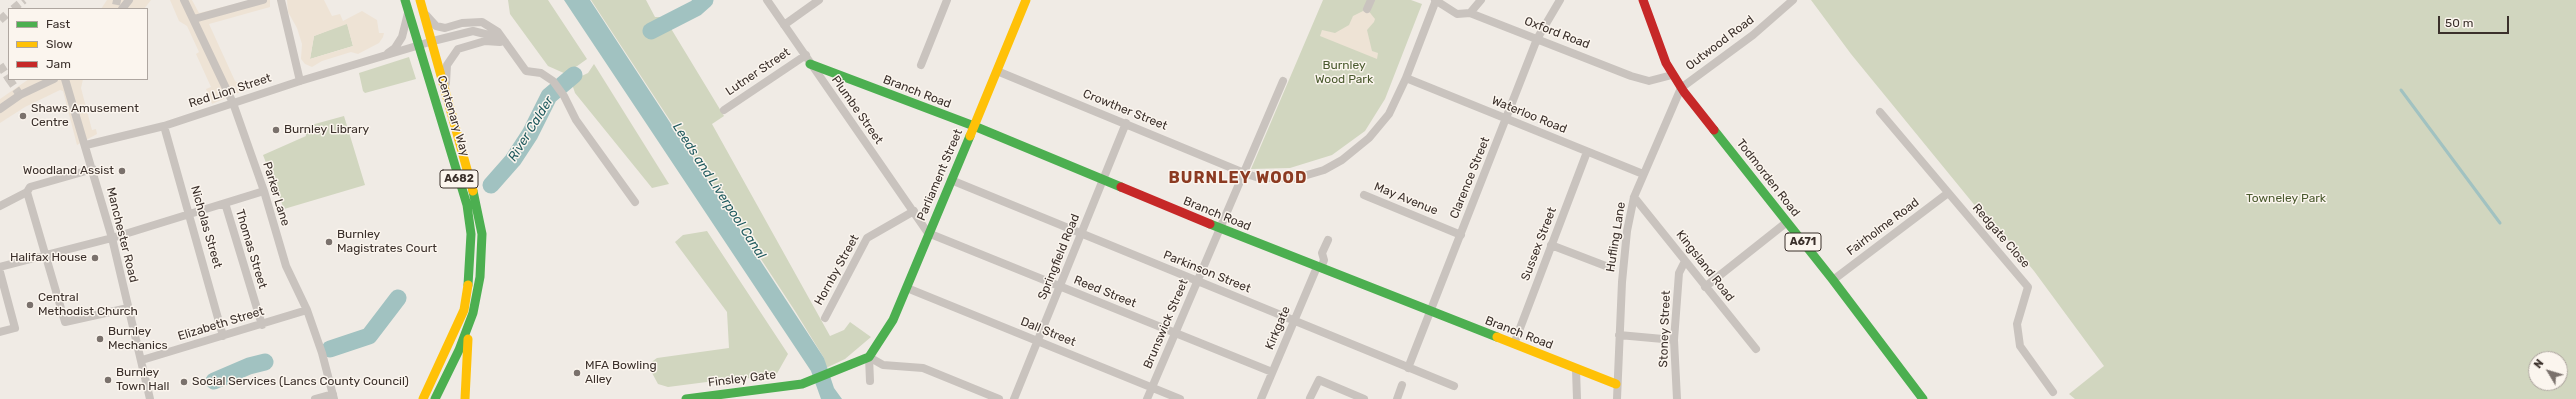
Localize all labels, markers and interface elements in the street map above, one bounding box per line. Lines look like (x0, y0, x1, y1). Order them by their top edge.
legend (8, 8, 148, 80)
scale bar (2440, 8, 2511, 34)
street label: Outwood Road (1683, 13, 1757, 73)
street label: Oxford Road (1522, 14, 1592, 52)
text: 50 m (2445, 16, 2473, 30)
text: Fast (46, 17, 70, 31)
text: Slow (46, 37, 73, 51)
street label: Lutner Street (723, 45, 793, 99)
text: Jam (46, 57, 71, 71)
park label: Burnley Wood Park (1315, 59, 1373, 87)
street label: Red Lion Street (187, 71, 273, 111)
street label: Branch Road (881, 72, 953, 112)
street label: Plumbe Street (828, 73, 886, 147)
street label: Centenary Way (434, 74, 472, 158)
street label: Crowther Street (1081, 87, 1169, 133)
street label: Waterloo Road (1489, 93, 1569, 137)
water label: River Calder (505, 94, 557, 164)
place label: Shaws Amusement Centre (31, 102, 139, 130)
marker: Shaws Amusement Centre (18, 111, 28, 121)
water label: Leeds and Liverpool Canal (669, 120, 769, 262)
place label: Burnley Library (284, 123, 369, 137)
marker: Burnley Library (271, 125, 281, 135)
street label: Parliament Street (914, 127, 966, 223)
street label: Clarence Street (1447, 135, 1493, 221)
street label: Todmorden Road (1733, 136, 1803, 220)
street label: Parker Lane (259, 160, 293, 228)
place label: Woodland Assist (23, 164, 114, 178)
marker: Woodland Assist (117, 166, 127, 176)
district label: BURNLEY WOOD (1169, 168, 1307, 188)
road number: A682 (440, 170, 478, 188)
street label: May Avenue (1372, 180, 1440, 218)
street label: Nicholas Street (187, 184, 225, 270)
street label: Manchester Road (103, 186, 141, 284)
park label: Towneley Park (2246, 192, 2326, 206)
street label: Branch Road (1181, 194, 1253, 234)
street label: Fairholme Road (1844, 195, 1922, 259)
street label: Hufling Lane (1603, 201, 1629, 273)
street label: Redgate Close (1969, 201, 2033, 271)
street label: Sussex Street (1518, 205, 1560, 283)
street label: Thomas Street (232, 208, 270, 290)
street label: Springfield Road (1035, 212, 1083, 302)
place label: Burnley Magistrates Court (337, 228, 437, 256)
street label: Kingsland Road (1673, 228, 1737, 304)
street label: Hornby Street (812, 232, 862, 308)
road number: A671 (1785, 233, 1821, 251)
marker: Burnley Magistrates Court (324, 237, 334, 247)
street label: Parkinson Street (1161, 248, 1253, 296)
place label: Halifax House (10, 251, 87, 265)
marker: Halifax House (90, 253, 100, 263)
street label: Reed Street (1072, 273, 1138, 311)
street label: Brunswick Street (1141, 277, 1191, 371)
street label: Stoney Street (1656, 290, 1674, 368)
place label: Central Methodist Church (38, 291, 138, 319)
marker: Central Methodist Church (25, 300, 35, 310)
street label: Elizabeth Street (176, 304, 266, 344)
street label: Kirkgate (1262, 304, 1294, 352)
street label: Branch Road (1483, 313, 1555, 353)
street label: Dall Street (1018, 314, 1078, 350)
place label: Burnley Mechanics (108, 325, 168, 353)
marker: Burnley Mechanics (95, 334, 105, 344)
north arrow (2528, 351, 2568, 391)
text: N (2531, 357, 2546, 371)
place label: MFA Bowling Alley (585, 359, 657, 387)
place label: Burnley Town Hall (116, 366, 169, 394)
marker: MFA Bowling Alley (572, 368, 582, 378)
street label: Finsley Gate (707, 368, 777, 390)
marker: Burnley Town Hall (103, 375, 113, 385)
place label: Social Services (Lancs County Council) (192, 375, 409, 389)
marker: Social Services (Lancs County Council) (179, 377, 189, 387)

